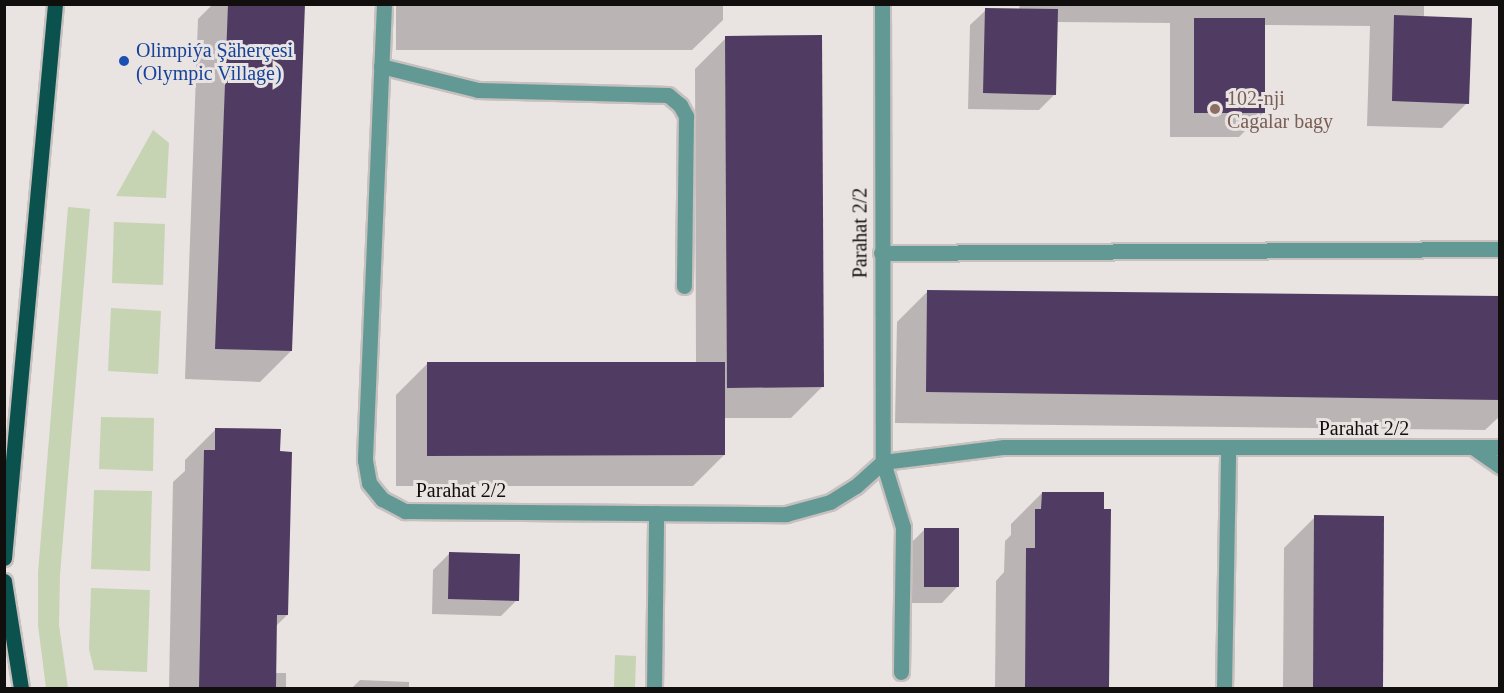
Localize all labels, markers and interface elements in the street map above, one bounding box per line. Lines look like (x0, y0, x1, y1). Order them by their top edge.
place label: Olimpiýa Şäherçesi (Olympic Village) (136, 38, 293, 85)
marker: Olimpiýa Şäherçesi (Olympic Village) (117, 54, 131, 68)
place label: 102-nji Cagalar bagy (1227, 86, 1333, 133)
marker: 102-nji Cagalar bagy (1208, 102, 1222, 116)
street label: Parahat 2/2 (848, 188, 872, 278)
street label: Parahat 2/2 (1319, 416, 1409, 440)
street label: Parahat 2/2 (416, 478, 506, 502)

